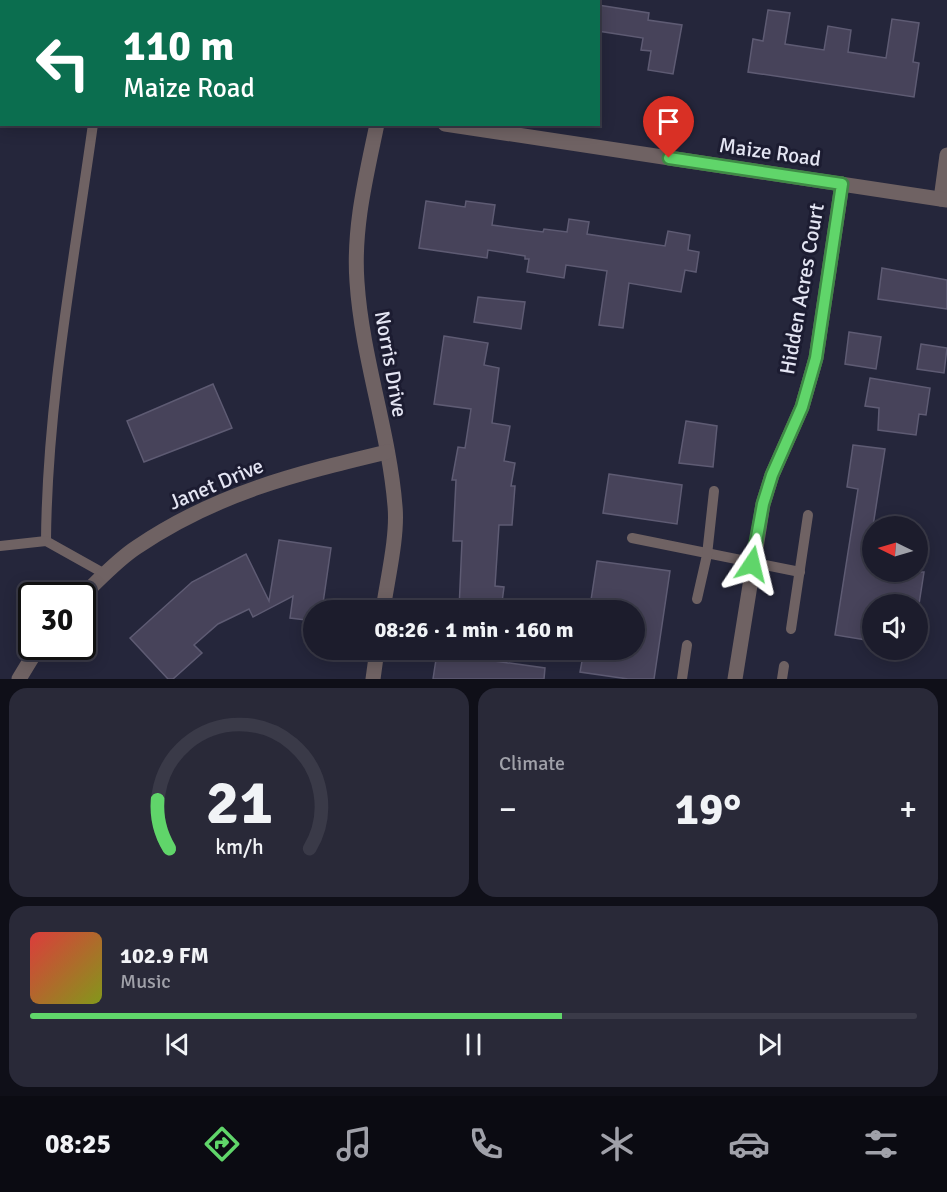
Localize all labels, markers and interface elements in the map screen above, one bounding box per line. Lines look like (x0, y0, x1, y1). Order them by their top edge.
text: 110 m (123, 21, 234, 72)
icon: left (24, 24, 102, 102)
text: Maize Road (123, 72, 255, 105)
pin (643, 96, 694, 158)
icon: arrive (652, 105, 685, 138)
street label: Maize Road (717, 132, 823, 172)
street label: Hidden Acres Court (774, 201, 830, 377)
street label: Norris Drive (369, 309, 413, 419)
street label: Janet Drive (165, 452, 267, 516)
north arrow (862, 516, 928, 582)
map controls (862, 516, 928, 660)
position arrow (720, 532, 784, 596)
speed limit sign: 30 (18, 582, 96, 660)
button: sound (862, 594, 928, 660)
text: 08:26 · 1 min · 160 m (374, 616, 574, 643)
text: Climate (499, 751, 565, 776)
text: 21 (205, 764, 273, 841)
text: 19° (675, 782, 741, 837)
text: − (499, 789, 517, 830)
text: + (899, 789, 917, 830)
text: km/h (215, 835, 263, 861)
text: 102.9 FM (120, 942, 209, 969)
text: Music (120, 969, 171, 994)
icon: previous (161, 1028, 194, 1061)
icon: pause (457, 1028, 490, 1061)
icon: next (753, 1028, 786, 1061)
icon: directions (201, 1123, 243, 1165)
icon: music (333, 1123, 375, 1165)
icon: phone (465, 1123, 507, 1165)
icon: climate (596, 1123, 638, 1165)
icon: car (728, 1123, 770, 1165)
icon: filters (860, 1123, 902, 1165)
text: 08:25 (45, 1128, 111, 1161)

